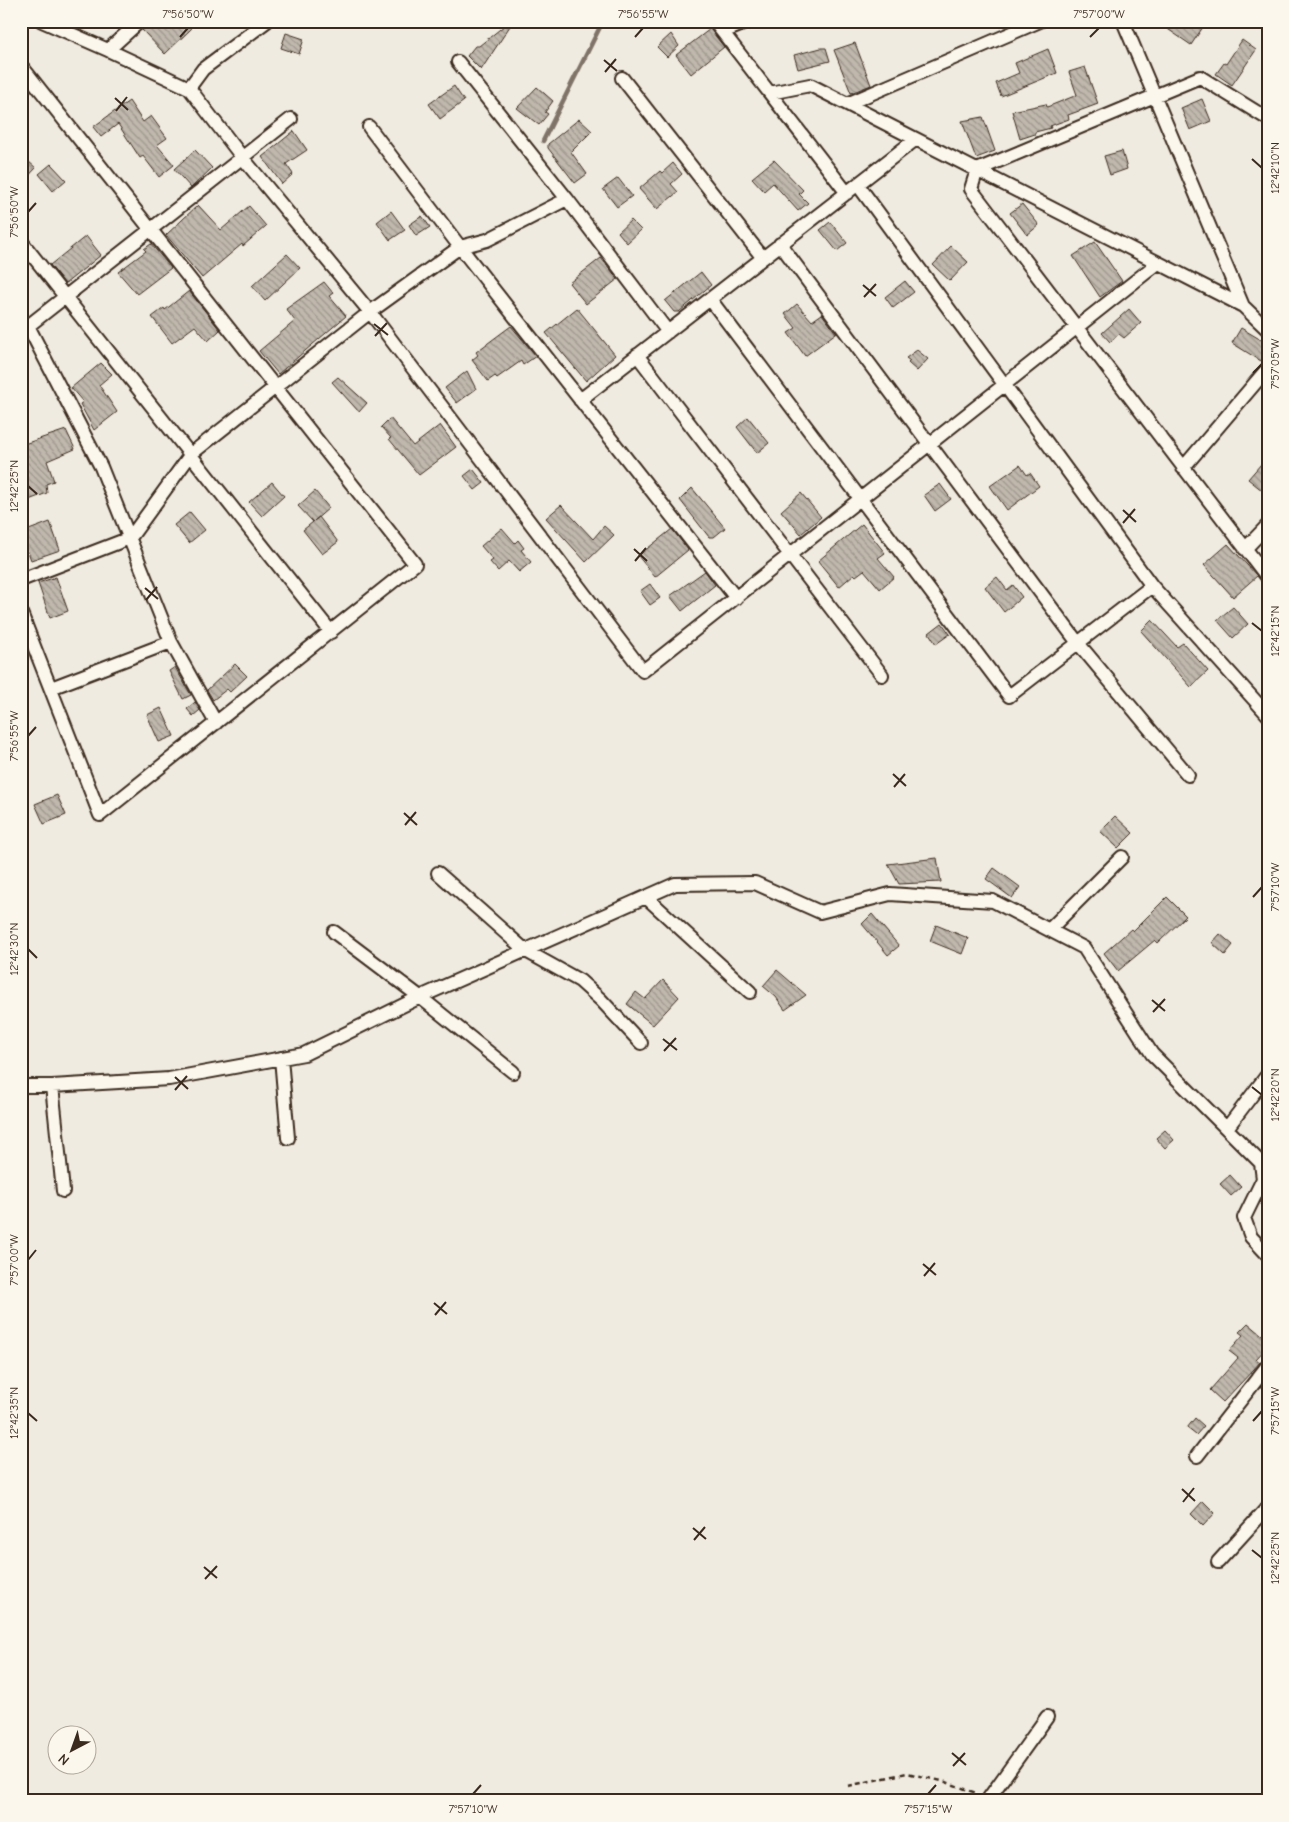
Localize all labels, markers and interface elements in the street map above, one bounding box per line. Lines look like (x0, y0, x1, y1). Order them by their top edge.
text: 7°56'50"W (162, 7, 214, 21)
text: 7°56'55"W (618, 7, 669, 21)
text: 7°57'00"W (1073, 7, 1125, 21)
text: 12°42'10"N (1268, 142, 1282, 194)
text: 7°56'50"W (7, 186, 21, 238)
text: 7°57'05"W (1268, 338, 1282, 389)
text: 12°42'25"N (7, 460, 21, 512)
text: 12°42'15"N (1268, 606, 1282, 656)
text: 7°56'55"W (7, 710, 21, 761)
text: 7°57'10"W (1268, 862, 1282, 911)
text: 12°42'30"N (7, 922, 21, 976)
text: 12°42'20"N (1268, 1068, 1282, 1122)
text: 7°57'00"W (7, 1234, 21, 1286)
text: 7°57'15"W (1268, 1386, 1282, 1435)
text: 12°42'35"N (7, 1387, 21, 1439)
text: 12°42'25"N (1268, 1532, 1282, 1584)
north arrow (48, 1724, 98, 1774)
text: N (55, 1750, 73, 1769)
text: 7°57'10"W (449, 1802, 498, 1816)
text: 7°57'15"W (904, 1802, 953, 1816)

